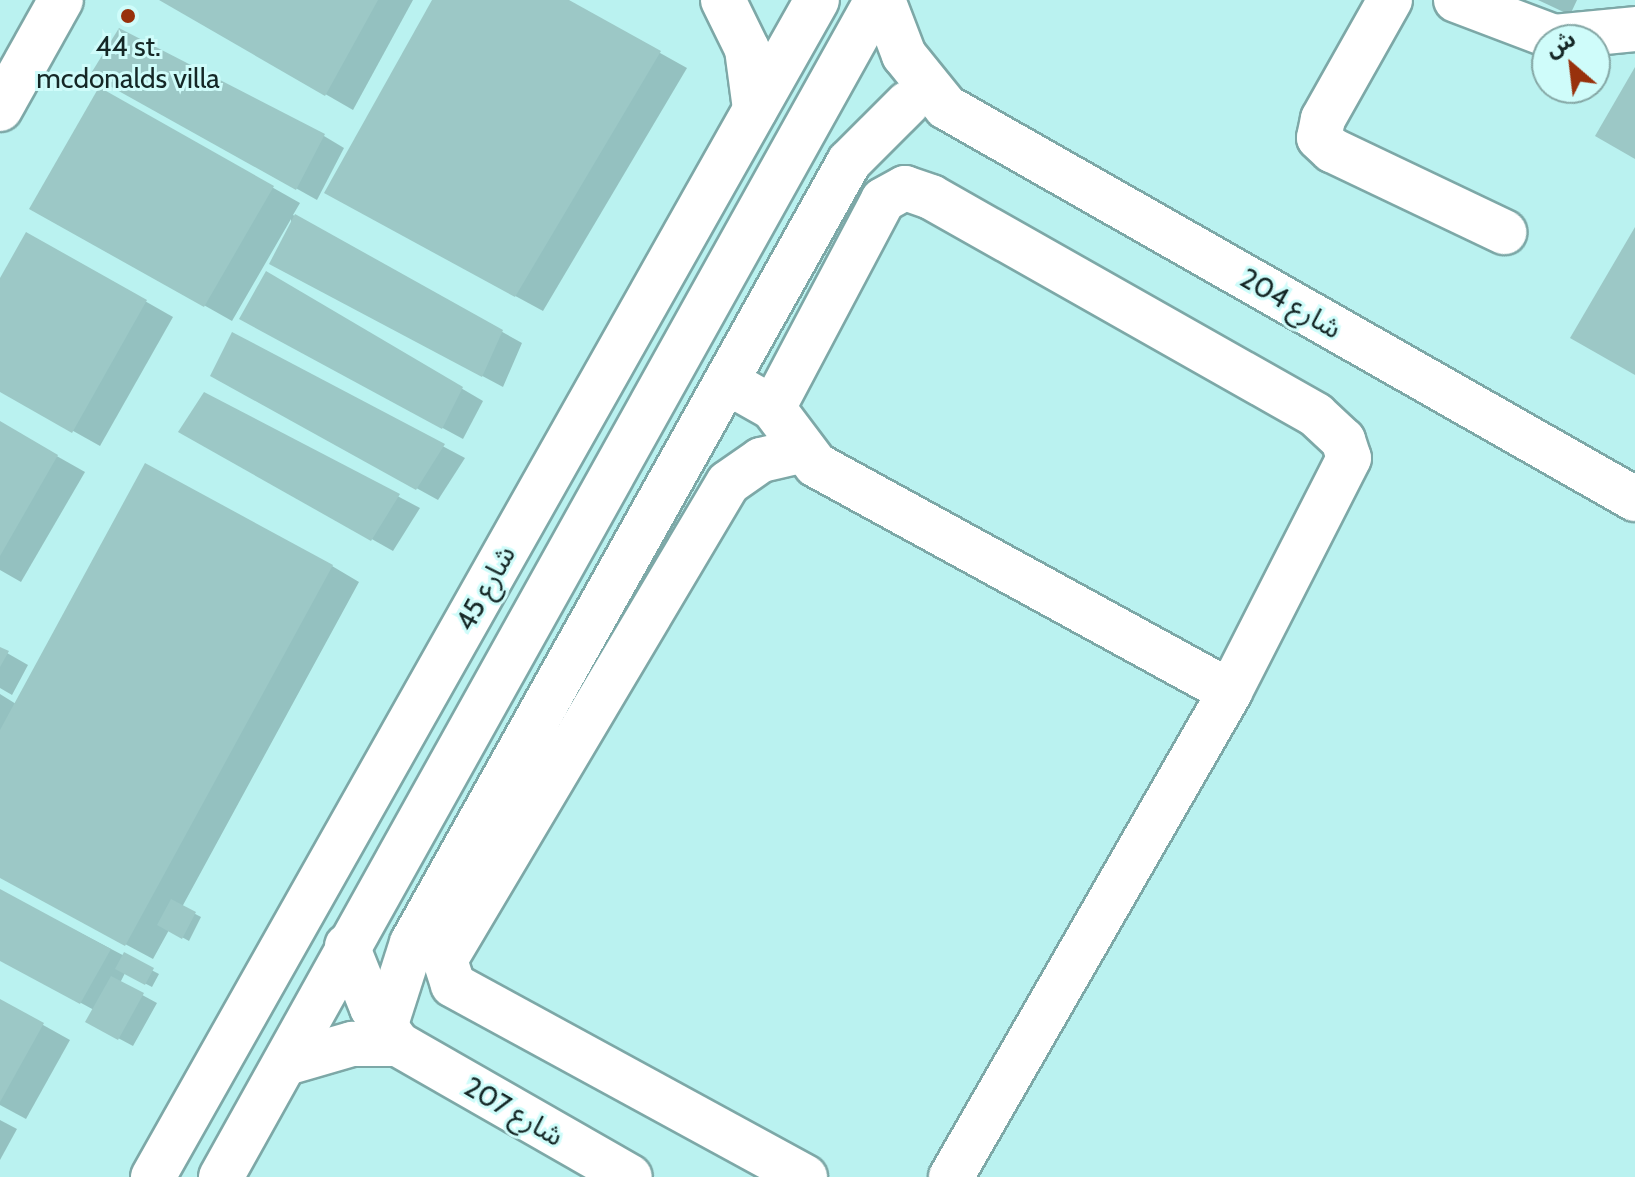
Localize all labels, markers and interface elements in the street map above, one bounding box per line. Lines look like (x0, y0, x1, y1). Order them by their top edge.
marker: 44 st. mcdonalds villa (119, 7, 137, 25)
north arrow (1531, 24, 1611, 104)
text: ش (1541, 25, 1580, 63)
place label: 44 st. mcdonalds villa (36, 29, 220, 95)
street label: شارع 204 (1234, 261, 1348, 345)
street label: شارع 45 (448, 540, 522, 636)
street label: شارع 207 (458, 1069, 570, 1153)

